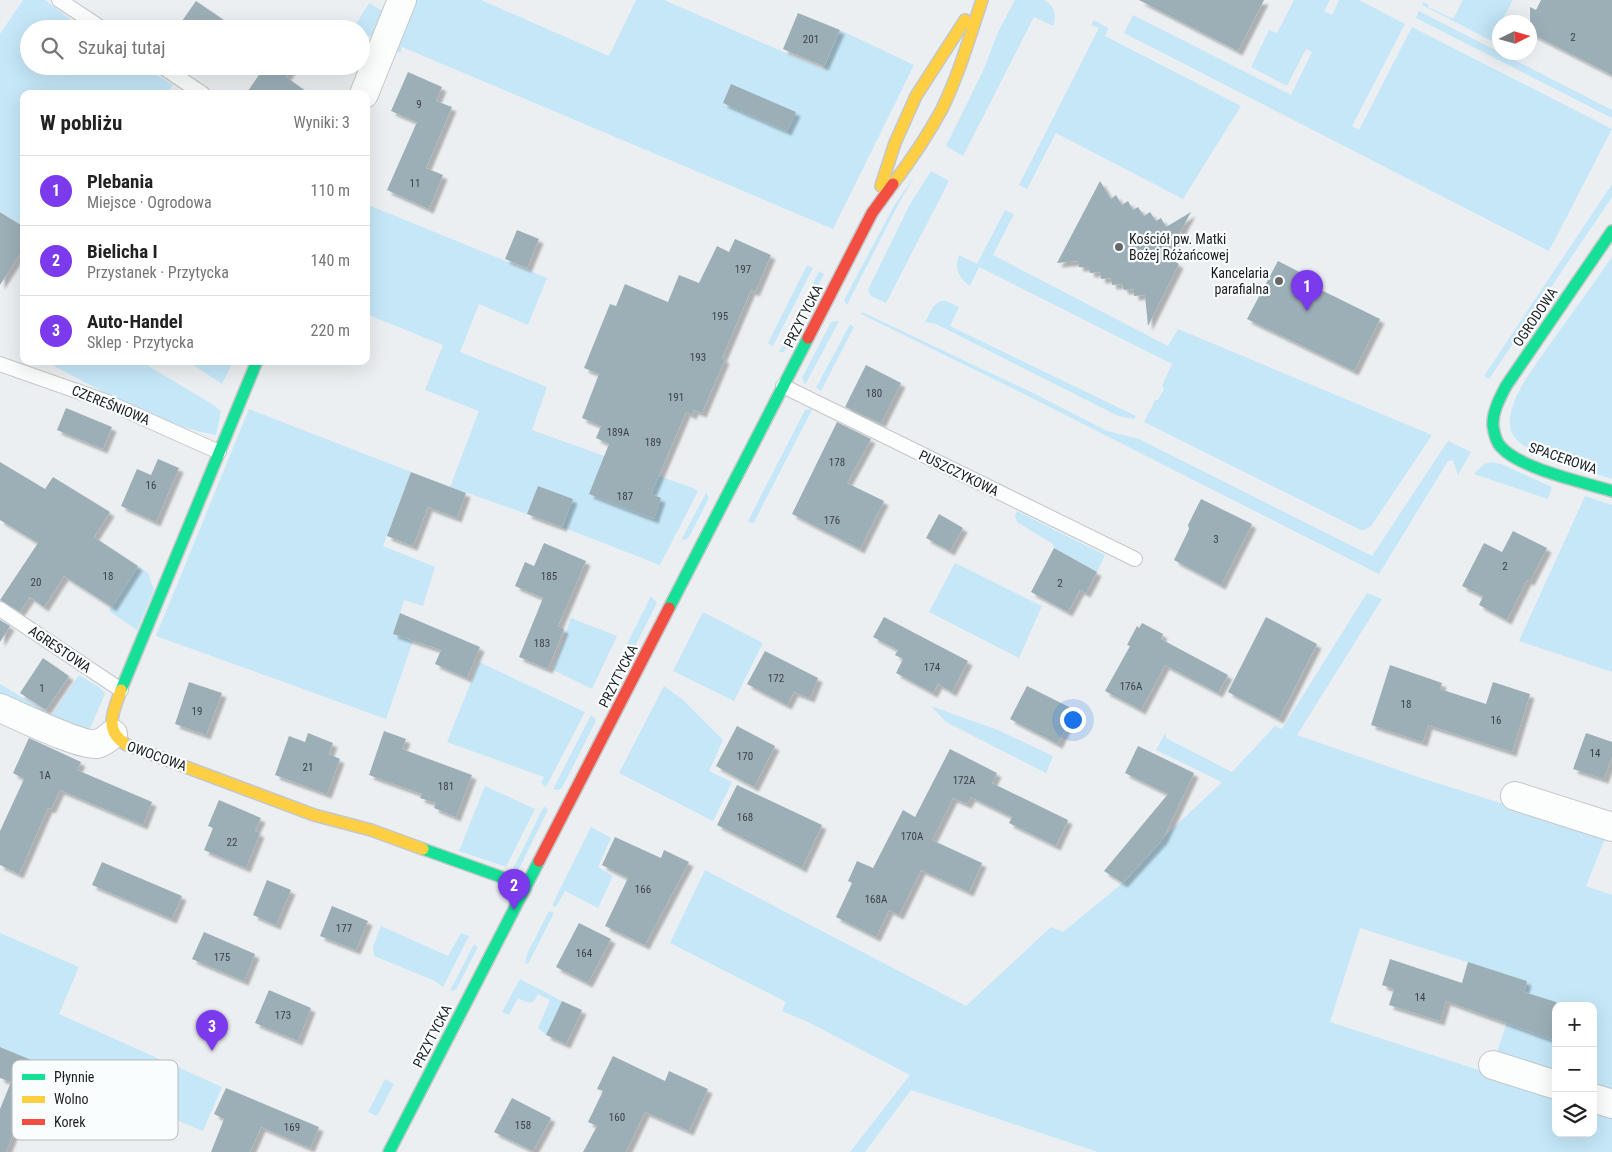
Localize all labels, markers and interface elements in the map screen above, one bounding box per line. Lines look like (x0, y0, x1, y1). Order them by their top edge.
north arrow (1492, 15, 1537, 60)
search box (20, 20, 370, 75)
house number: 2 (1570, 31, 1576, 44)
house number: 201 (803, 33, 819, 46)
icon: search (38, 34, 66, 62)
text: Szukaj tutaj (78, 36, 165, 59)
house number: 9 (416, 98, 422, 111)
text: W pobliżu (40, 111, 122, 135)
text: Wyniki: 3 (294, 113, 350, 132)
text: Plebania (87, 170, 153, 193)
house number: 11 (410, 177, 420, 190)
text: 1 (52, 181, 60, 200)
text: 110 m (311, 181, 350, 200)
text: Miejsce · Ogrodowa (87, 193, 212, 212)
place label: Kościół pw. Matki Bożej Różańcowej (1129, 231, 1229, 263)
text: Bielicha I (87, 240, 158, 263)
marker: Kościół pw. Matki Bożej Różańcowej (1113, 241, 1125, 253)
text: 2 (52, 251, 60, 270)
text: 140 m (311, 251, 350, 270)
text: Przystanek · Przytycka (87, 263, 229, 282)
house number: 197 (735, 263, 751, 276)
place label: Kancelaria parafialna (1211, 265, 1269, 297)
pin: 1 (1291, 270, 1323, 311)
marker: Kancelaria parafialna (1273, 275, 1285, 287)
street label: PRZYTYCKA (780, 282, 826, 350)
street label: OGRODOWA (1510, 285, 1560, 349)
text: Auto-Handel (87, 310, 183, 333)
house number: 195 (712, 310, 728, 323)
text: 3 (52, 321, 60, 340)
text: 220 m (311, 321, 350, 340)
text: Sklep · Przytycka (87, 333, 194, 352)
house number: 193 (690, 351, 706, 364)
street label: CZEREŚNIOWA (70, 381, 153, 428)
house number: 180 (866, 387, 882, 400)
house number: 191 (668, 391, 684, 404)
house number: 189A (607, 426, 630, 439)
house number: 189 (645, 436, 661, 449)
street label: SPACEROWA (1527, 439, 1599, 477)
street label: PUSZCZYKOWA (916, 447, 1002, 499)
house number: 178 (829, 456, 845, 469)
house number: 16 (146, 479, 156, 492)
house number: 187 (617, 490, 633, 503)
house number: 176 (824, 514, 840, 527)
house number: 3 (1213, 533, 1219, 546)
house number: 2 (1502, 560, 1508, 573)
house number: 18 (103, 570, 113, 583)
house number: 185 (541, 570, 557, 583)
house number: 20 (31, 576, 41, 589)
house number: 2 (1057, 577, 1063, 590)
street label: AGRESTOWA (26, 622, 94, 676)
house number: 183 (534, 637, 550, 650)
street label: PRZYTYCKA (595, 642, 641, 710)
house number: 174 (924, 661, 941, 674)
house number: 172 (768, 672, 784, 685)
house number: 176A (1120, 680, 1143, 693)
house number: 1 (39, 682, 45, 695)
house number: 18 (1401, 698, 1411, 711)
house number: 19 (192, 705, 202, 718)
your location (1060, 707, 1086, 733)
house number: 16 (1491, 714, 1501, 727)
street label: OWOCOWA (125, 738, 189, 774)
house number: 14 (1590, 747, 1601, 760)
house number: 170 (737, 750, 753, 763)
house number: 21 (303, 761, 313, 774)
house number: 1A (39, 769, 52, 782)
house number: 172A (953, 774, 976, 787)
house number: 181 (438, 780, 454, 793)
house number: 168 (737, 811, 753, 824)
house number: 170A (901, 830, 924, 843)
house number: 22 (227, 836, 237, 849)
pin: 2 (498, 869, 530, 910)
house number: 166 (635, 883, 651, 896)
house number: 168A (865, 893, 888, 906)
house number: 177 (336, 922, 352, 935)
house number: 164 (576, 947, 593, 960)
house number: 175 (214, 951, 230, 964)
house number: 14 (1415, 991, 1426, 1004)
street label: PRZYTYCKA (409, 1002, 455, 1070)
map controls (1552, 1002, 1597, 1137)
button: + (1552, 1002, 1597, 1047)
house number: 173 (275, 1009, 291, 1022)
pin: 3 (196, 1010, 228, 1051)
button: − (1552, 1047, 1597, 1092)
legend (12, 1060, 178, 1140)
text: Płynnie (54, 1069, 95, 1085)
text: Wolno (54, 1091, 89, 1107)
button: layers (1552, 1092, 1597, 1137)
house number: 160 (609, 1111, 625, 1124)
text: Korek (54, 1114, 86, 1130)
house number: 158 (515, 1119, 531, 1132)
house number: 169 (284, 1121, 300, 1134)

